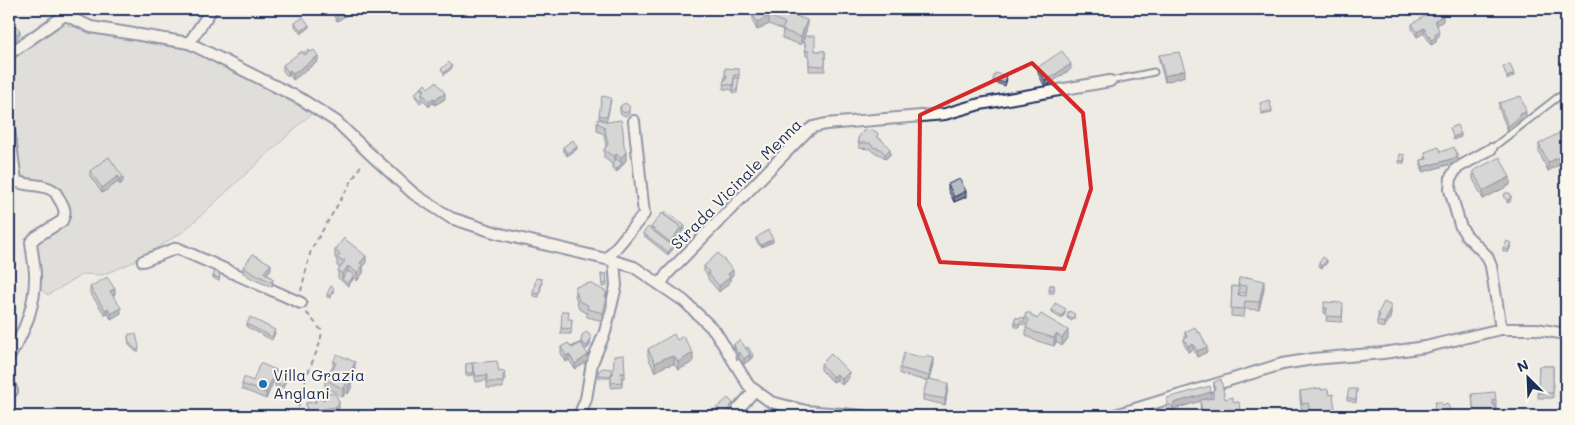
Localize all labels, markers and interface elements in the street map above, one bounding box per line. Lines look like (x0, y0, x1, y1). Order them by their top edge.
street label: Strada Vicinale Menna (666, 114, 806, 254)
north arrow (1502, 352, 1552, 402)
text: N (1514, 355, 1531, 377)
place label: Villa Grazia Anglani (273, 364, 365, 403)
marker: Villa Grazia Anglani (257, 378, 269, 390)

